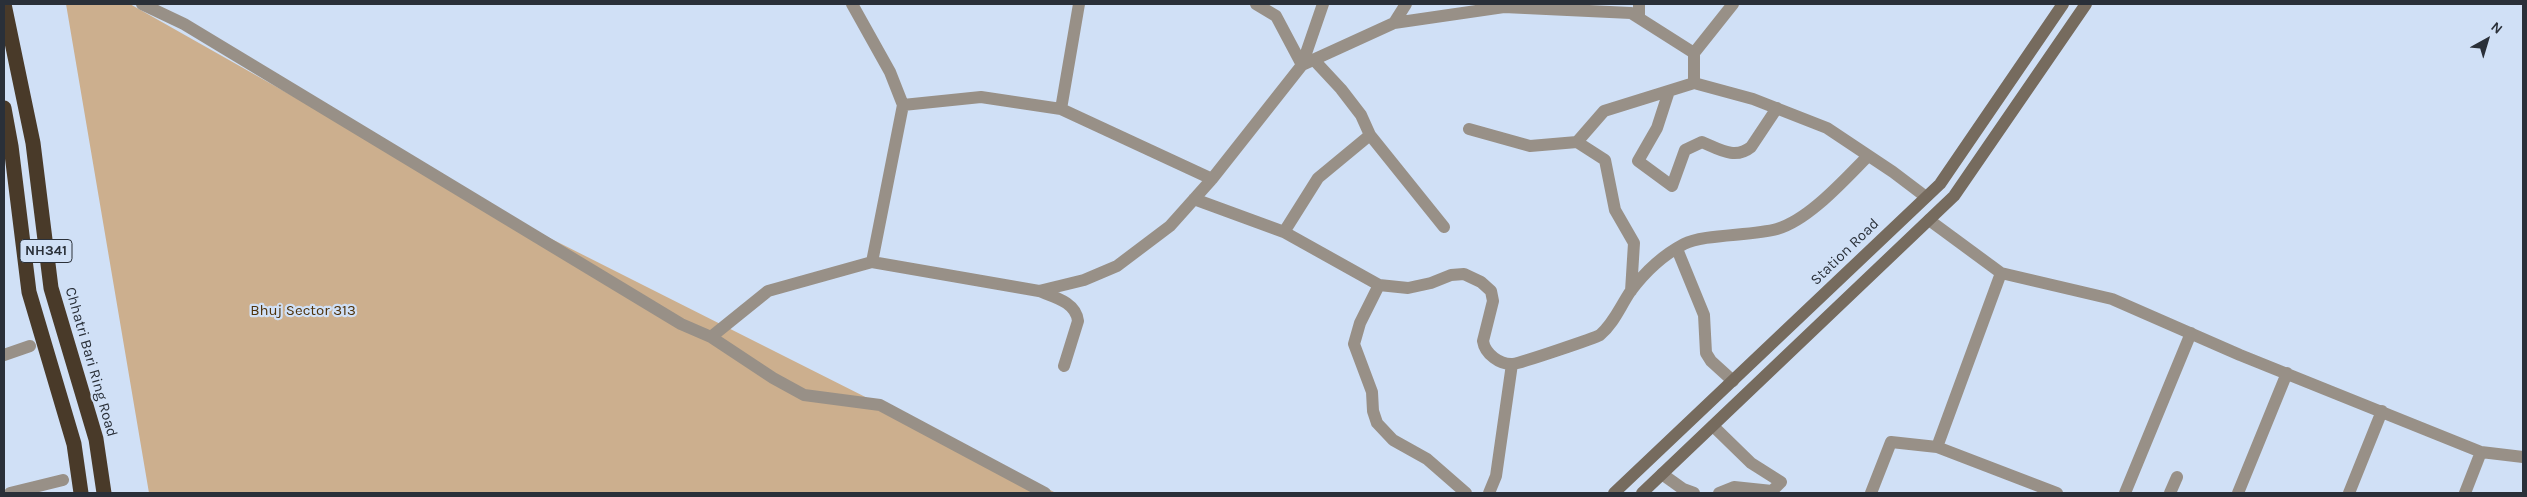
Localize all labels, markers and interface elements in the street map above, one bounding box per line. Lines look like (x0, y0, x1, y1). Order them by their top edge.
north arrow (2462, 15, 2512, 65)
text: N (2487, 18, 2506, 38)
street label: Station Road (1807, 215, 1883, 289)
road number: NH341 (20, 240, 72, 262)
street label: Chhatri Bari Ring Road (61, 285, 121, 439)
park label: Bhuj Sector 313 (250, 302, 356, 320)

